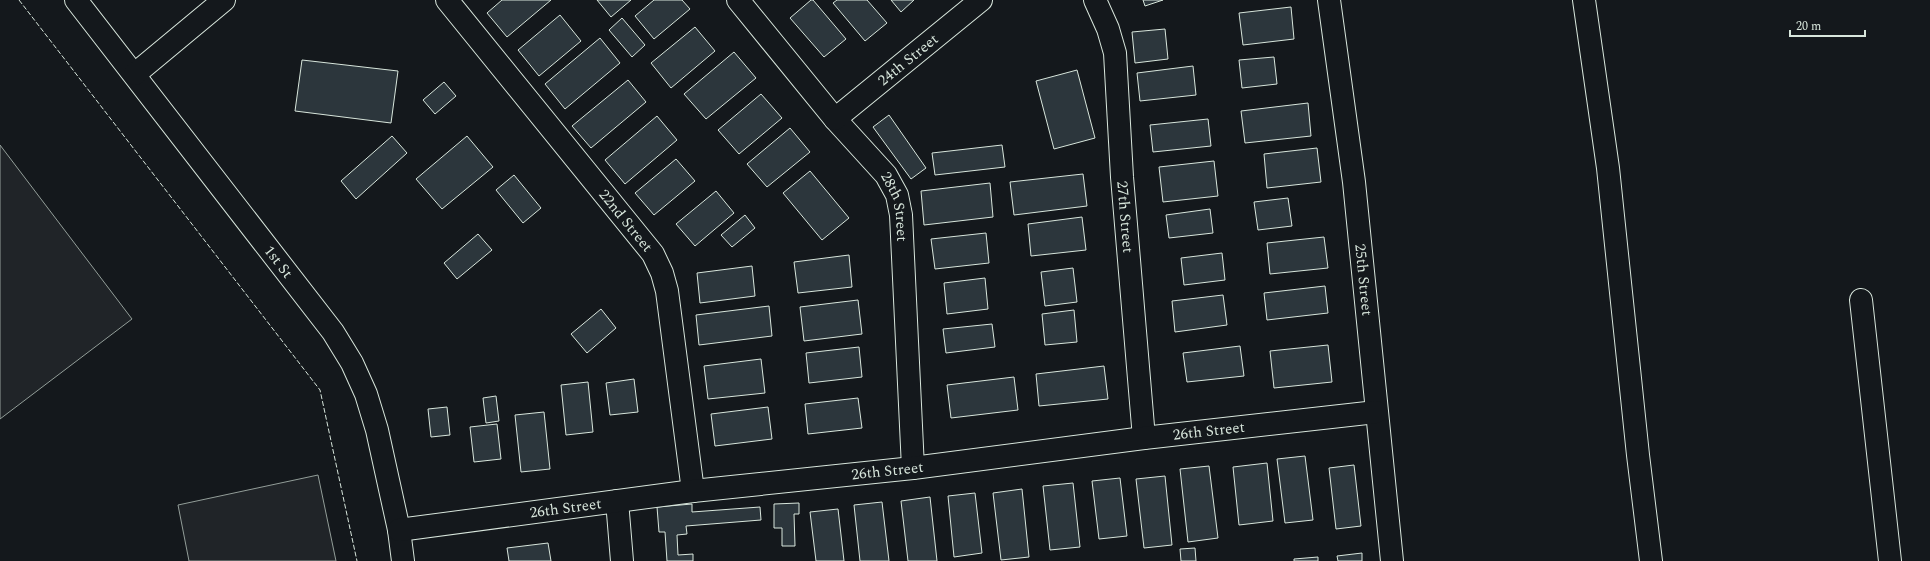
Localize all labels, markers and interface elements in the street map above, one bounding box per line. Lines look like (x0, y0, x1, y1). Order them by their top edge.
scale bar (1790, 12, 1865, 38)
text: 20 m (1796, 17, 1821, 36)
street label: 24th Street (873, 28, 943, 92)
street label: 28th Street (874, 168, 913, 242)
street label: 27th Street (1110, 180, 1139, 254)
street label: 22nd Street (593, 184, 658, 257)
street label: 1st St (258, 241, 298, 283)
street label: 25th Street (1348, 243, 1378, 317)
street label: 26th Street (1172, 416, 1246, 447)
street label: 26th Street (850, 456, 925, 486)
street label: 26th Street (528, 492, 603, 525)

